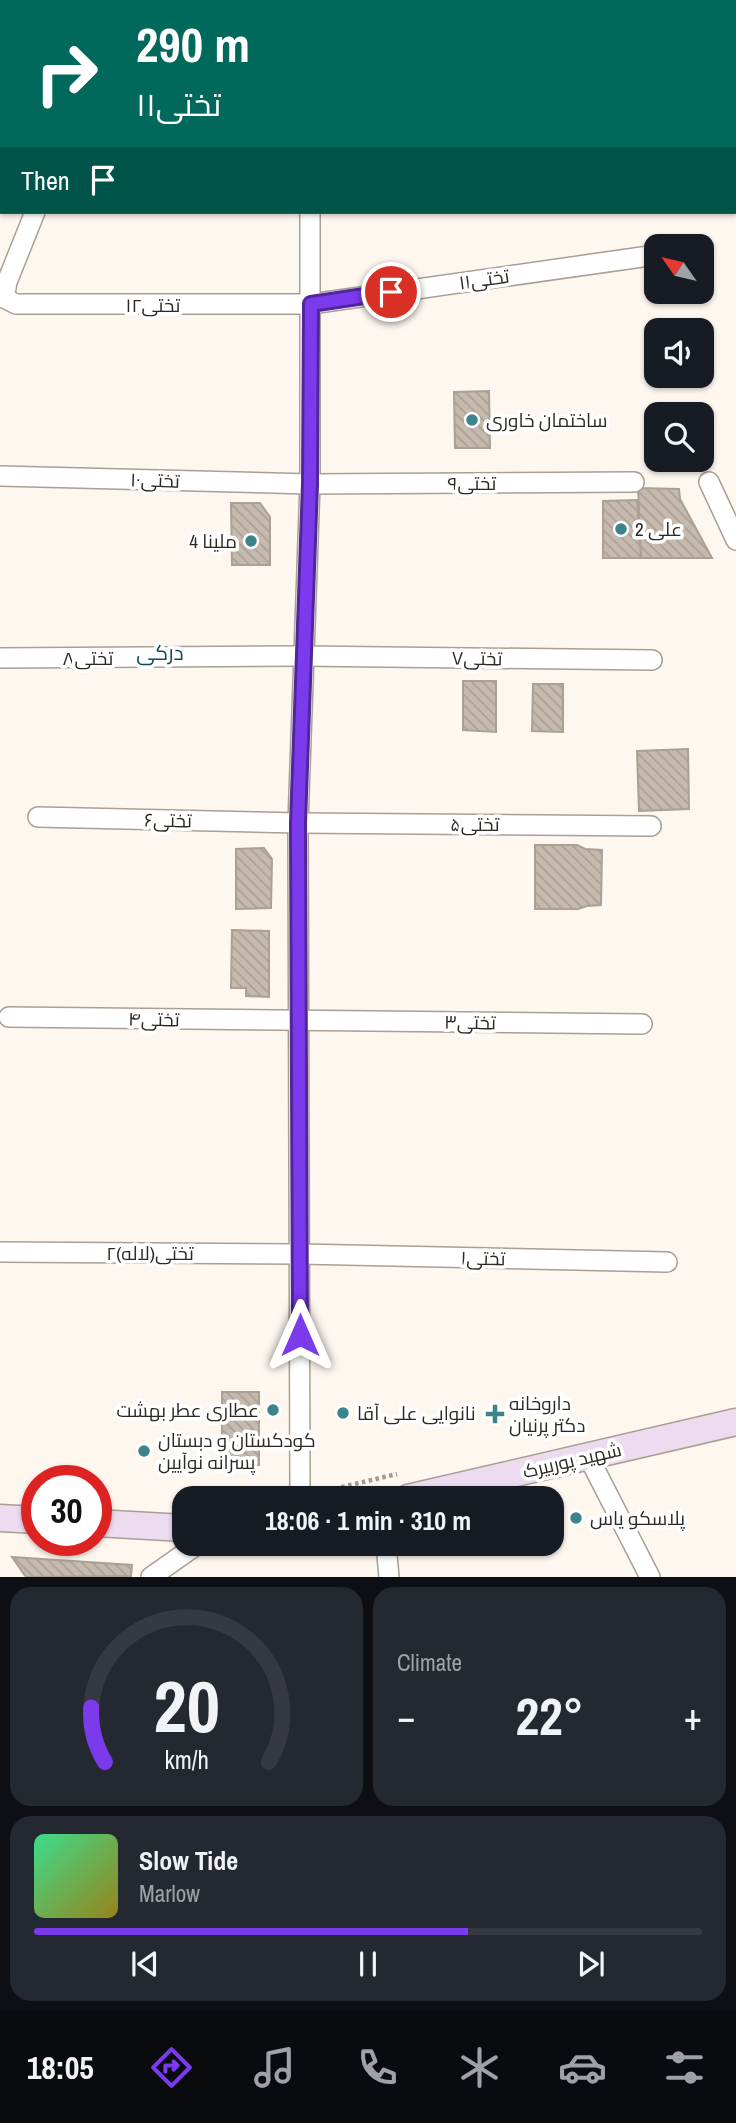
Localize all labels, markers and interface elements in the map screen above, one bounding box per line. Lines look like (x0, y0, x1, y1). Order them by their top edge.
text: 290 m (136, 11, 250, 77)
icon: right (21, 28, 112, 119)
text: تختی۱۱ (136, 83, 221, 126)
icon: arrive (84, 161, 122, 199)
text: Then (21, 163, 70, 198)
north arrow (644, 234, 714, 304)
map controls (644, 234, 714, 472)
pin (361, 262, 421, 322)
street label: تختی۱۱ (457, 263, 511, 295)
icon: arrive (372, 273, 410, 311)
street label: تختی۱۲ (126, 292, 180, 318)
button: sound (644, 318, 714, 388)
button: search (644, 402, 714, 472)
place label: ساختمان خاوری (486, 407, 607, 433)
marker: ساختمان خاوری (464, 412, 480, 428)
street label: تختی۱۰ (130, 466, 180, 494)
street label: تختی۹ (448, 470, 496, 496)
place label: علی 2 (635, 516, 682, 542)
marker: علی 2 (613, 521, 629, 537)
place label: ملینا 4 (189, 528, 237, 554)
marker: ملینا 4 (243, 533, 259, 549)
district label: درکی (136, 638, 184, 667)
street label: تختی۸ (63, 645, 113, 671)
street label: تختی۷ (451, 645, 503, 671)
street label: تختی۶ (144, 807, 192, 833)
street label: تختی۵ (450, 811, 500, 837)
street label: تختی۴ (128, 1006, 180, 1032)
street label: تختی۳ (444, 1009, 496, 1035)
street label: ۲تختی(لاله) (106, 1240, 194, 1266)
street label: تختی۱ (460, 1245, 506, 1271)
position arrow (263, 1298, 337, 1372)
place label: داروخانه دکتر پرنیان (509, 1390, 585, 1438)
place label: عطاری عطر بهشت (117, 1397, 259, 1423)
place label: نانوایی علی آقا (357, 1400, 476, 1426)
marker: عطاری عطر بهشت (265, 1402, 281, 1418)
marker: نانوایی علی آقا (335, 1405, 351, 1421)
marker: داروخانه دکتر پرنیان (487, 1406, 503, 1422)
place label: کودکستان و دبستان پسرانه نوآیین (158, 1427, 316, 1475)
street label: شهید پوربیرک (520, 1436, 624, 1484)
marker: کودکستان و دبستان پسرانه نوآیین (136, 1443, 152, 1459)
speed limit sign: 30 (21, 1465, 112, 1556)
text: 18:06 · 1 min · 310 m (265, 1503, 471, 1538)
place label: پلاسکو یاس (590, 1505, 685, 1531)
marker: پلاسکو یاس (568, 1510, 584, 1526)
text: Climate (397, 1647, 462, 1678)
text: 20 (153, 1658, 220, 1756)
text: 22° (515, 1681, 584, 1751)
text: − (397, 1691, 415, 1742)
text: + (684, 1691, 702, 1742)
text: km/h (164, 1743, 209, 1777)
text: Slow Tide (139, 1843, 238, 1878)
text: Marlow (139, 1878, 200, 1909)
icon: previous (126, 1945, 164, 1983)
icon: pause (349, 1945, 387, 1983)
icon: next (572, 1945, 610, 1983)
icon: directions (147, 2043, 196, 2092)
icon: music (250, 2043, 299, 2092)
icon: phone (353, 2043, 402, 2092)
icon: climate (455, 2043, 504, 2092)
icon: car (558, 2043, 607, 2092)
icon: filters (660, 2043, 709, 2092)
text: 18:05 (27, 2046, 94, 2089)

